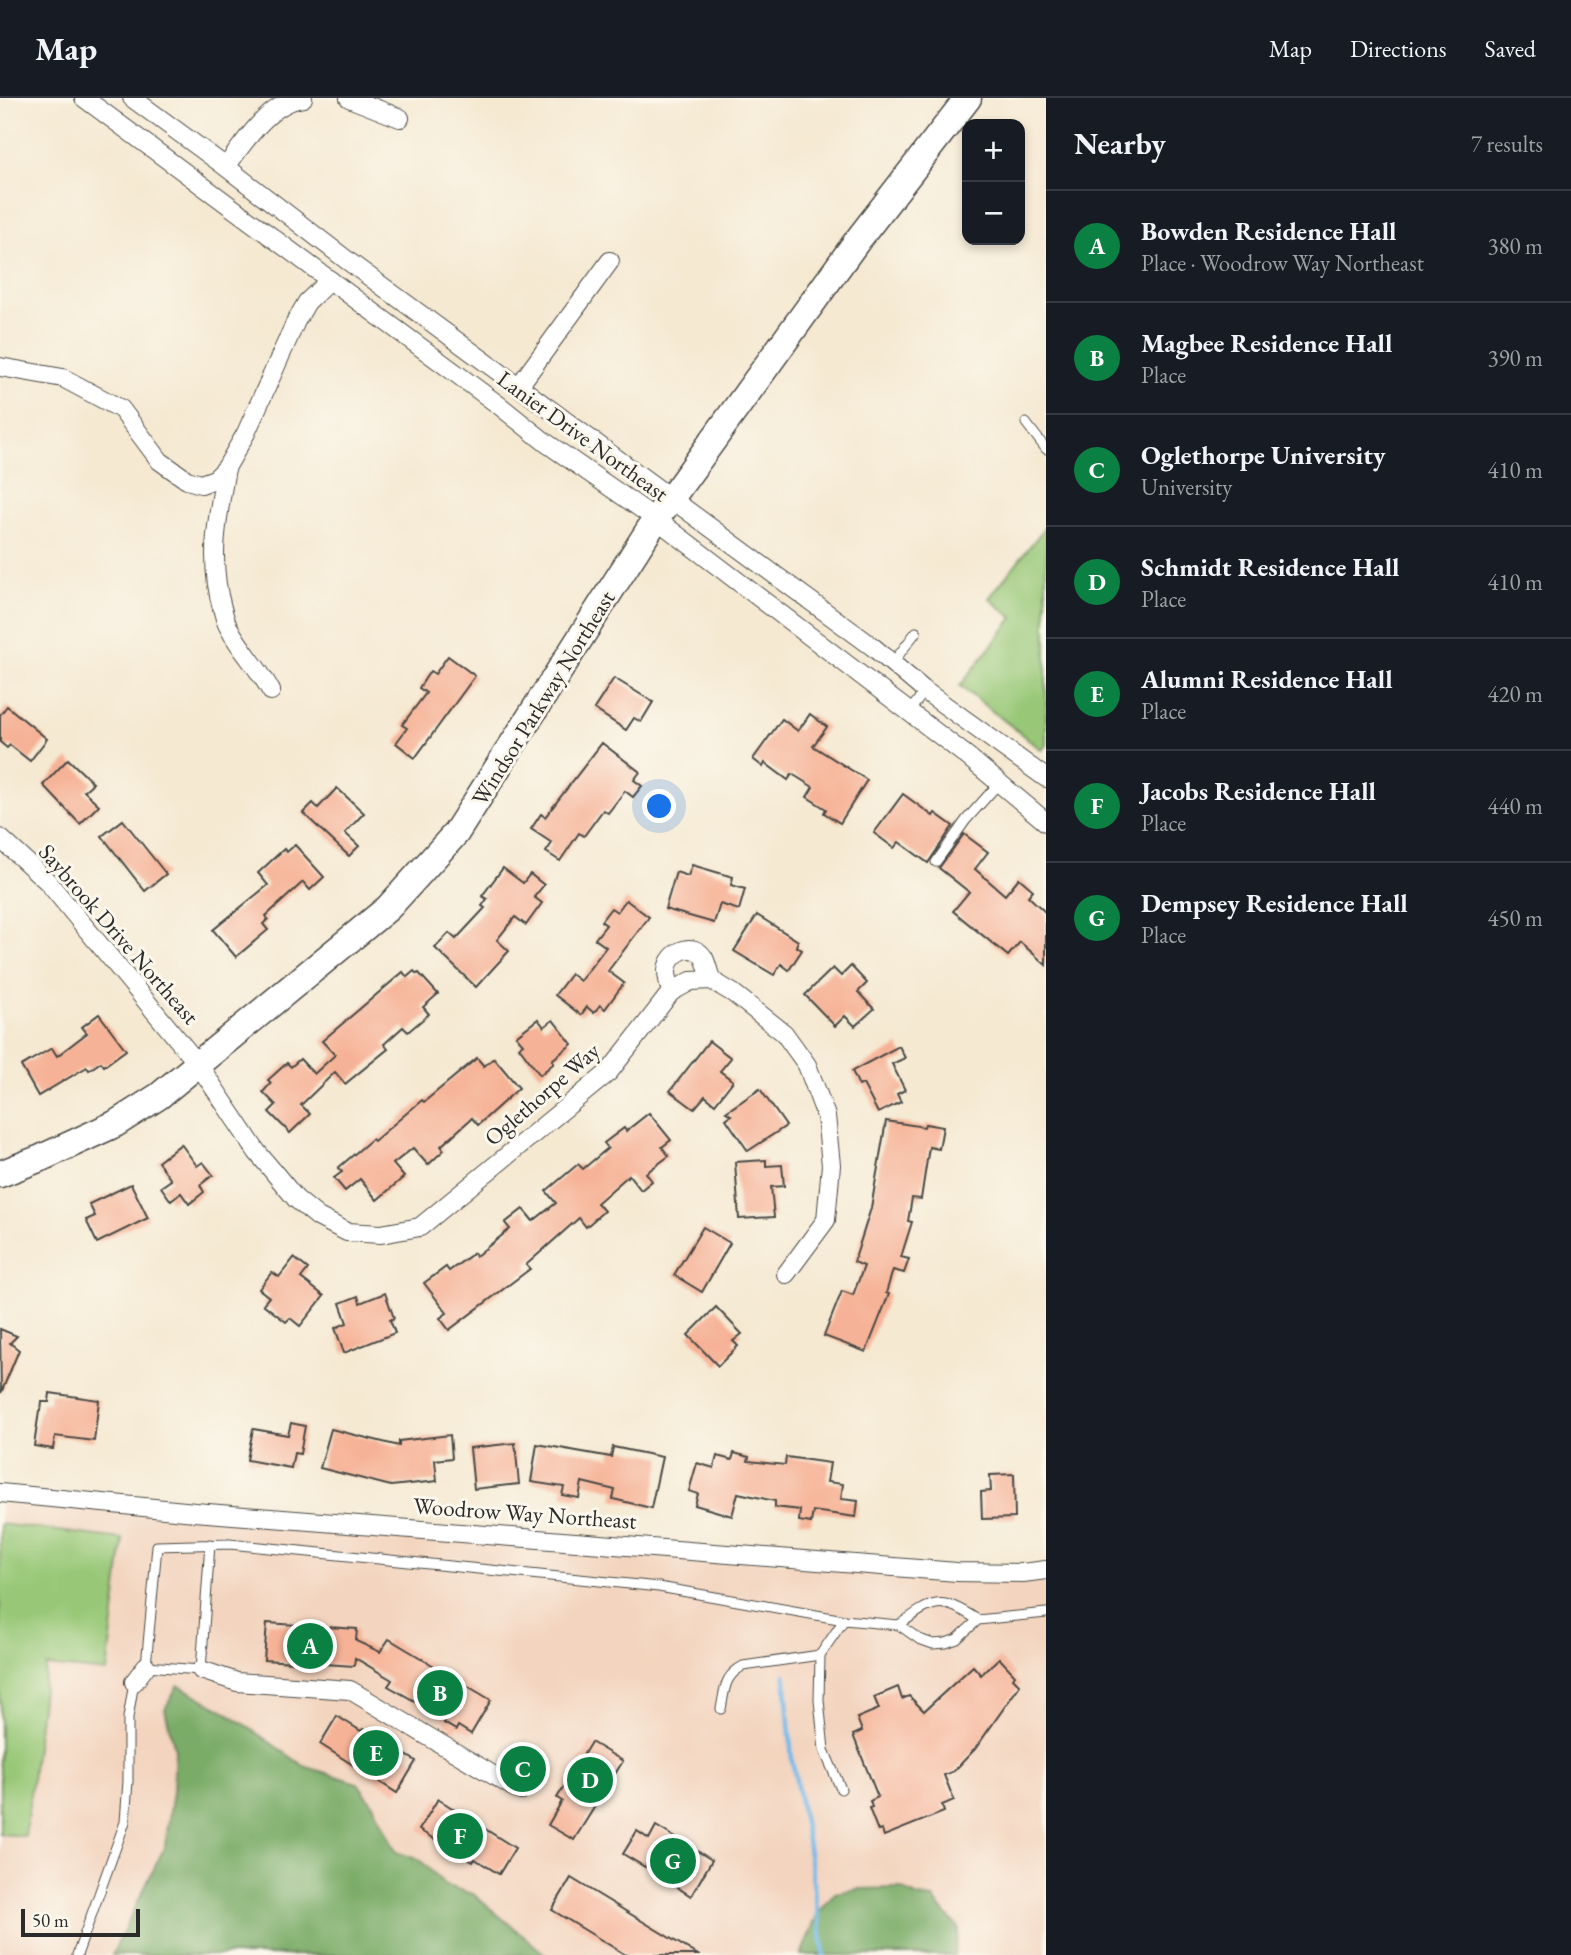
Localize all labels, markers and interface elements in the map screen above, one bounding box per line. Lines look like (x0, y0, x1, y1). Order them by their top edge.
text: Map (35, 27, 97, 70)
text: Map (1269, 33, 1312, 64)
text: Directions (1350, 33, 1447, 64)
text: Saved (1485, 33, 1536, 64)
map controls (962, 119, 1025, 245)
button: + (962, 119, 1025, 182)
text: Nearby (1074, 124, 1166, 163)
text: 7 results (1471, 129, 1543, 159)
button: − (962, 182, 1025, 245)
text: Bowden Residence Hall (1141, 214, 1397, 248)
text: A (1089, 231, 1105, 261)
text: 380 m (1487, 231, 1543, 261)
text: Place · Woodrow Way Northeast (1141, 248, 1424, 278)
text: Magbee Residence Hall (1141, 326, 1392, 360)
text: B (1090, 343, 1104, 373)
text: 390 m (1487, 343, 1543, 373)
text: Place (1141, 360, 1186, 390)
street label: Lanier Drive Northeast (491, 364, 675, 509)
text: Oglethorpe University (1141, 438, 1386, 472)
text: C (1089, 455, 1105, 485)
text: 410 m (1487, 455, 1543, 485)
text: University (1141, 472, 1232, 502)
text: Schmidt Residence Hall (1141, 550, 1399, 584)
text: D (1088, 567, 1106, 597)
text: 410 m (1487, 567, 1543, 597)
street label: Windsor Parkway Northeast (464, 584, 622, 811)
text: Place (1141, 584, 1186, 614)
text: Alumni Residence Hall (1141, 662, 1393, 696)
text: E (1090, 679, 1104, 709)
text: 420 m (1487, 679, 1543, 709)
text: Place (1141, 696, 1186, 726)
text: Jacobs Residence Hall (1141, 774, 1376, 808)
your location (642, 789, 676, 823)
text: F (1091, 791, 1103, 821)
text: 440 m (1487, 791, 1543, 821)
text: Place (1141, 808, 1186, 838)
street label: Saybrook Drive Northeast (32, 837, 206, 1031)
text: Dempsey Residence Hall (1141, 886, 1408, 920)
text: G (1089, 903, 1105, 933)
text: 450 m (1487, 903, 1543, 933)
text: Place (1141, 920, 1186, 950)
street label: Oglethorpe Way (478, 1035, 607, 1152)
street label: Woodrow Way Northeast (412, 1490, 638, 1536)
pin: A (287, 1620, 333, 1672)
pin: B (417, 1667, 463, 1719)
pin: E (353, 1727, 399, 1779)
pin: C (500, 1743, 546, 1795)
pin: D (567, 1754, 613, 1806)
pin: F (437, 1810, 483, 1862)
pin: G (650, 1835, 696, 1887)
scale bar (21, 1906, 140, 1938)
text: 50 m (32, 1908, 69, 1933)

